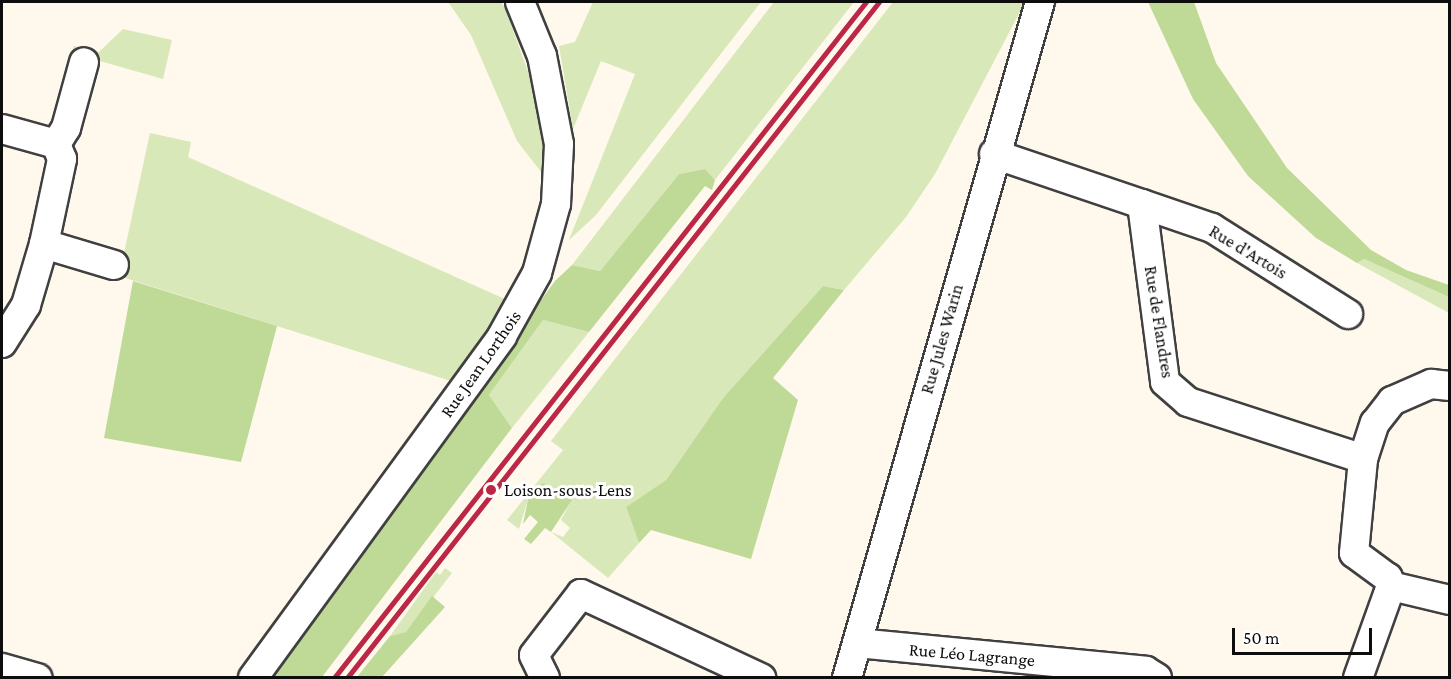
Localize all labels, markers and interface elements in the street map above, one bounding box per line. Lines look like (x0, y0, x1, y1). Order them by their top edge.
street label: Rue d'Artois (1205, 220, 1291, 284)
street label: Rue de Flandres (1139, 264, 1179, 380)
street label: Rue Jules Warin (916, 281, 968, 397)
street label: Rue Jean Lorthois (436, 306, 526, 422)
place label: Loison-sous-Lens (504, 479, 632, 501)
marker: Loison-sous-Lens (482, 481, 500, 499)
scale bar (1235, 616, 1374, 654)
text: 50 m (1243, 628, 1280, 648)
street label: Rue Léo Lagrange (908, 639, 1036, 671)

